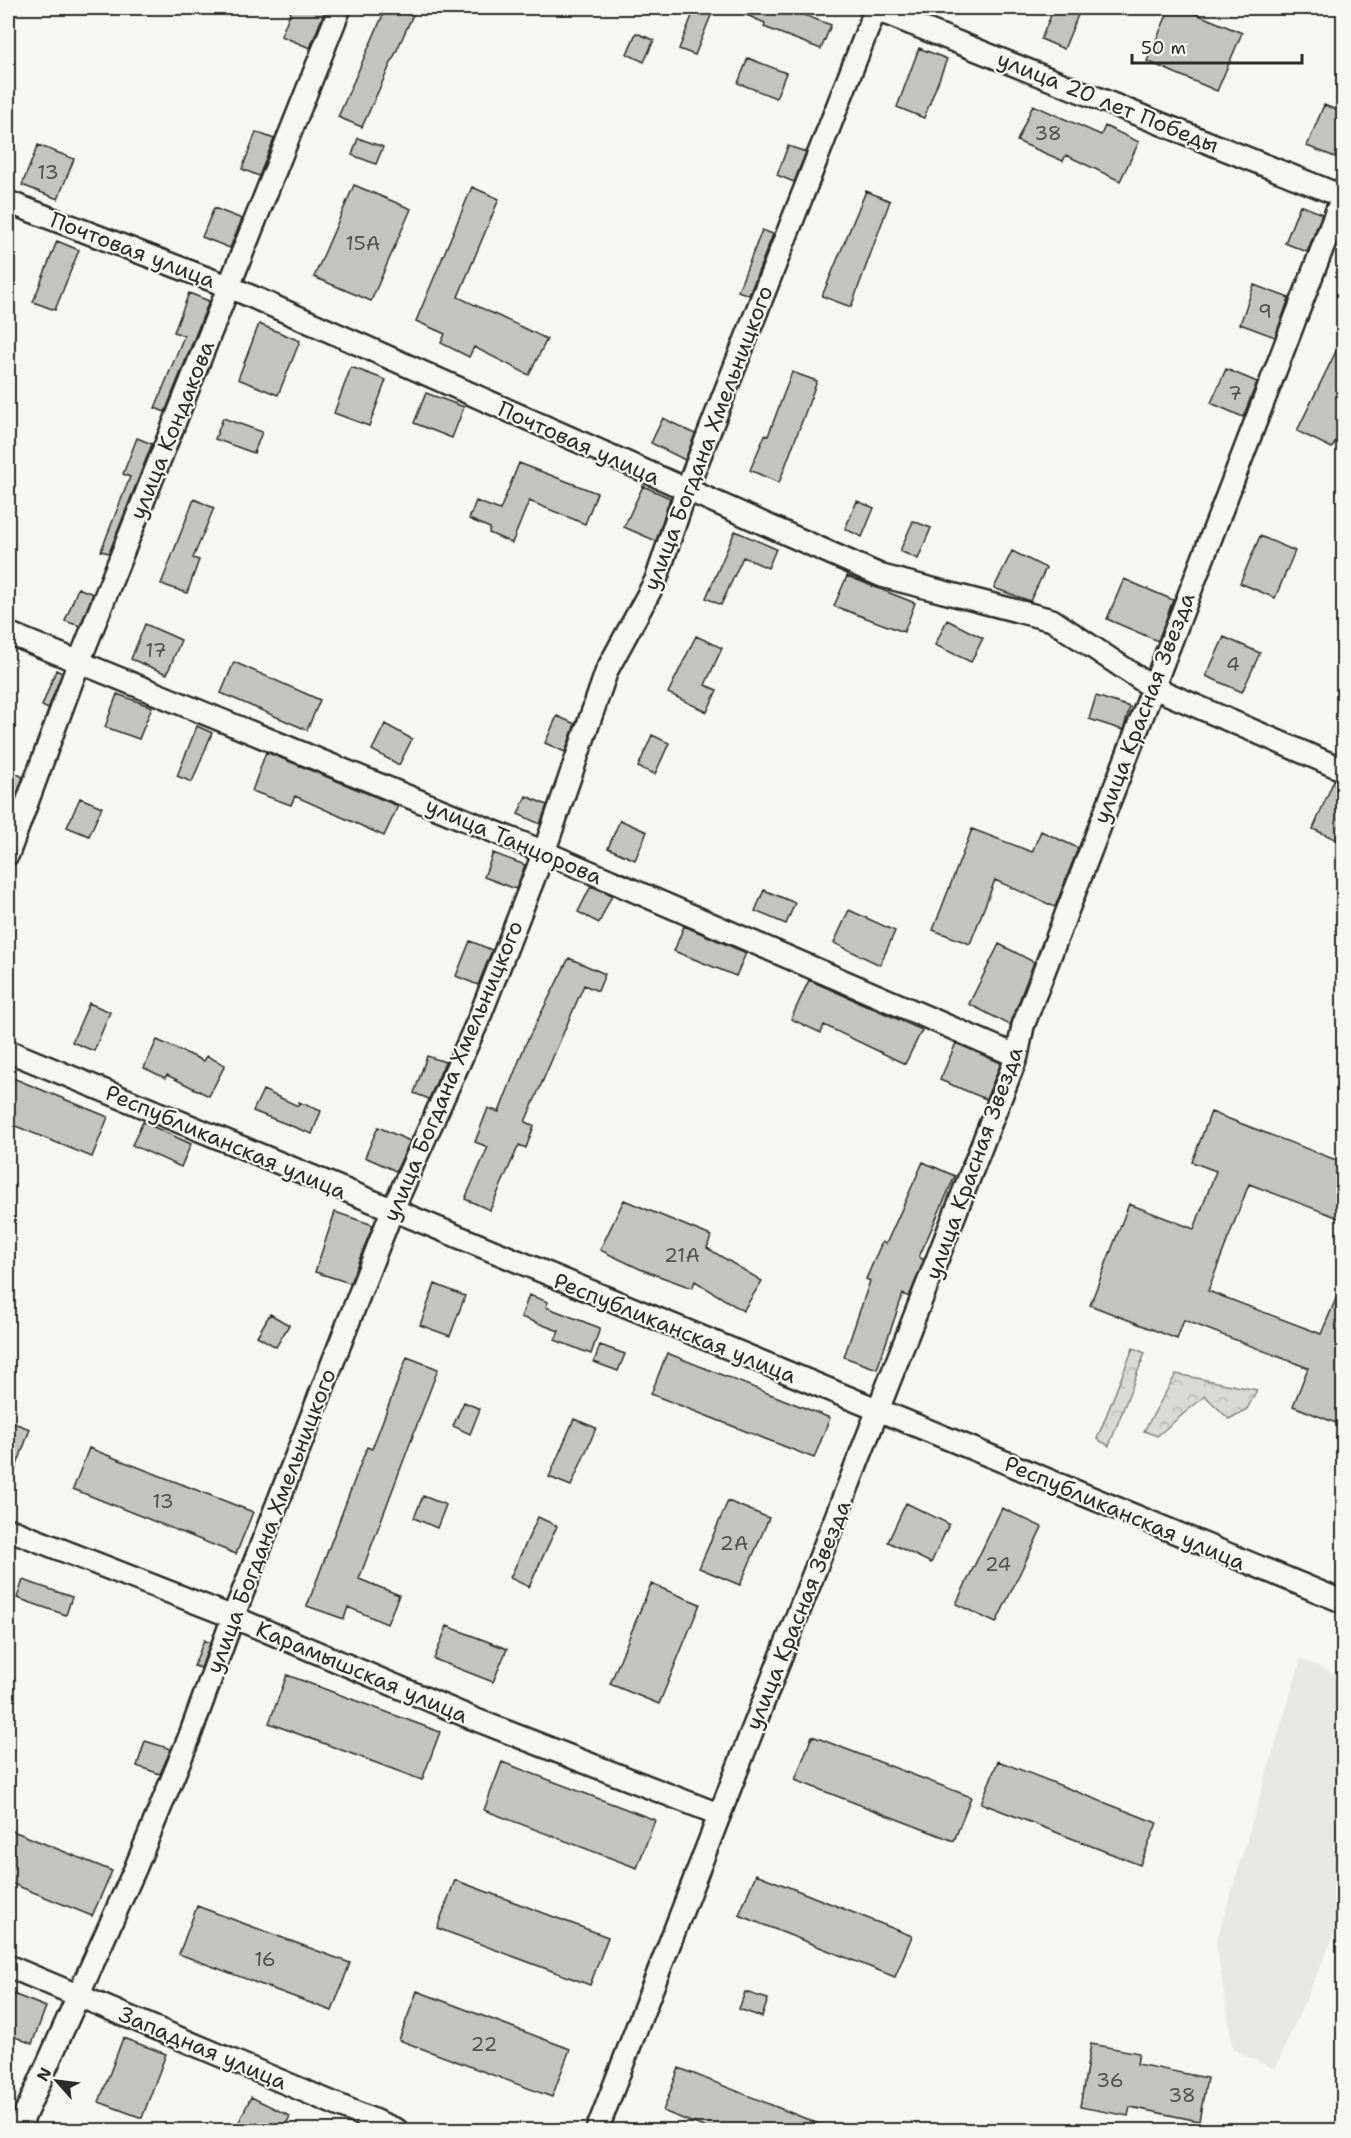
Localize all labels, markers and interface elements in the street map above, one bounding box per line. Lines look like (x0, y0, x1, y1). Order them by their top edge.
scale bar (1132, 27, 1302, 65)
text: 50 m (1141, 36, 1186, 60)
street label: улица 20 лет Победы (993, 44, 1223, 160)
house number: 38 (1034, 120, 1062, 146)
house number: 13 (37, 159, 59, 185)
street label: Почтовая улица (46, 205, 220, 295)
house number: 15А (346, 230, 380, 256)
street label: улица Богдана Хмельницкого (636, 281, 780, 595)
house number: 9 (1258, 298, 1272, 324)
street label: улица Кондакова (123, 336, 221, 524)
house number: 7 (1228, 380, 1242, 406)
street label: Почтовая улица (493, 394, 665, 492)
street label: улица Красная Звезда (1086, 588, 1202, 828)
house number: 17 (145, 637, 167, 663)
house number: 4 (1226, 651, 1240, 677)
street label: улица Танцорова (421, 791, 607, 891)
street label: улица Богдана Хмельницкого (376, 916, 530, 1226)
street label: улица Красная Звезда (918, 1042, 1030, 1283)
street label: Республиканская улица (101, 1078, 351, 1206)
house number: 21А (664, 1242, 700, 1268)
street label: Республиканская улица (549, 1266, 801, 1390)
street label: улица Богдана Хмельницкого (199, 1364, 343, 1678)
street label: Республиканская улица (1000, 1449, 1250, 1577)
house number: 13 (152, 1488, 174, 1514)
street label: улица Красная Звезда (739, 1495, 858, 1734)
house number: 2А (720, 1530, 748, 1556)
house number: 24 (985, 1551, 1011, 1577)
street label: Карамышская улица (252, 1614, 473, 1730)
house number: 16 (254, 1946, 276, 1972)
street label: Западная улица (115, 2000, 292, 2097)
house number: 22 (471, 2031, 498, 2057)
north arrow (27, 2051, 87, 2111)
text: N (32, 2064, 56, 2085)
house number: 36 (1096, 2067, 1124, 2093)
house number: 38 (1168, 2082, 1196, 2108)

